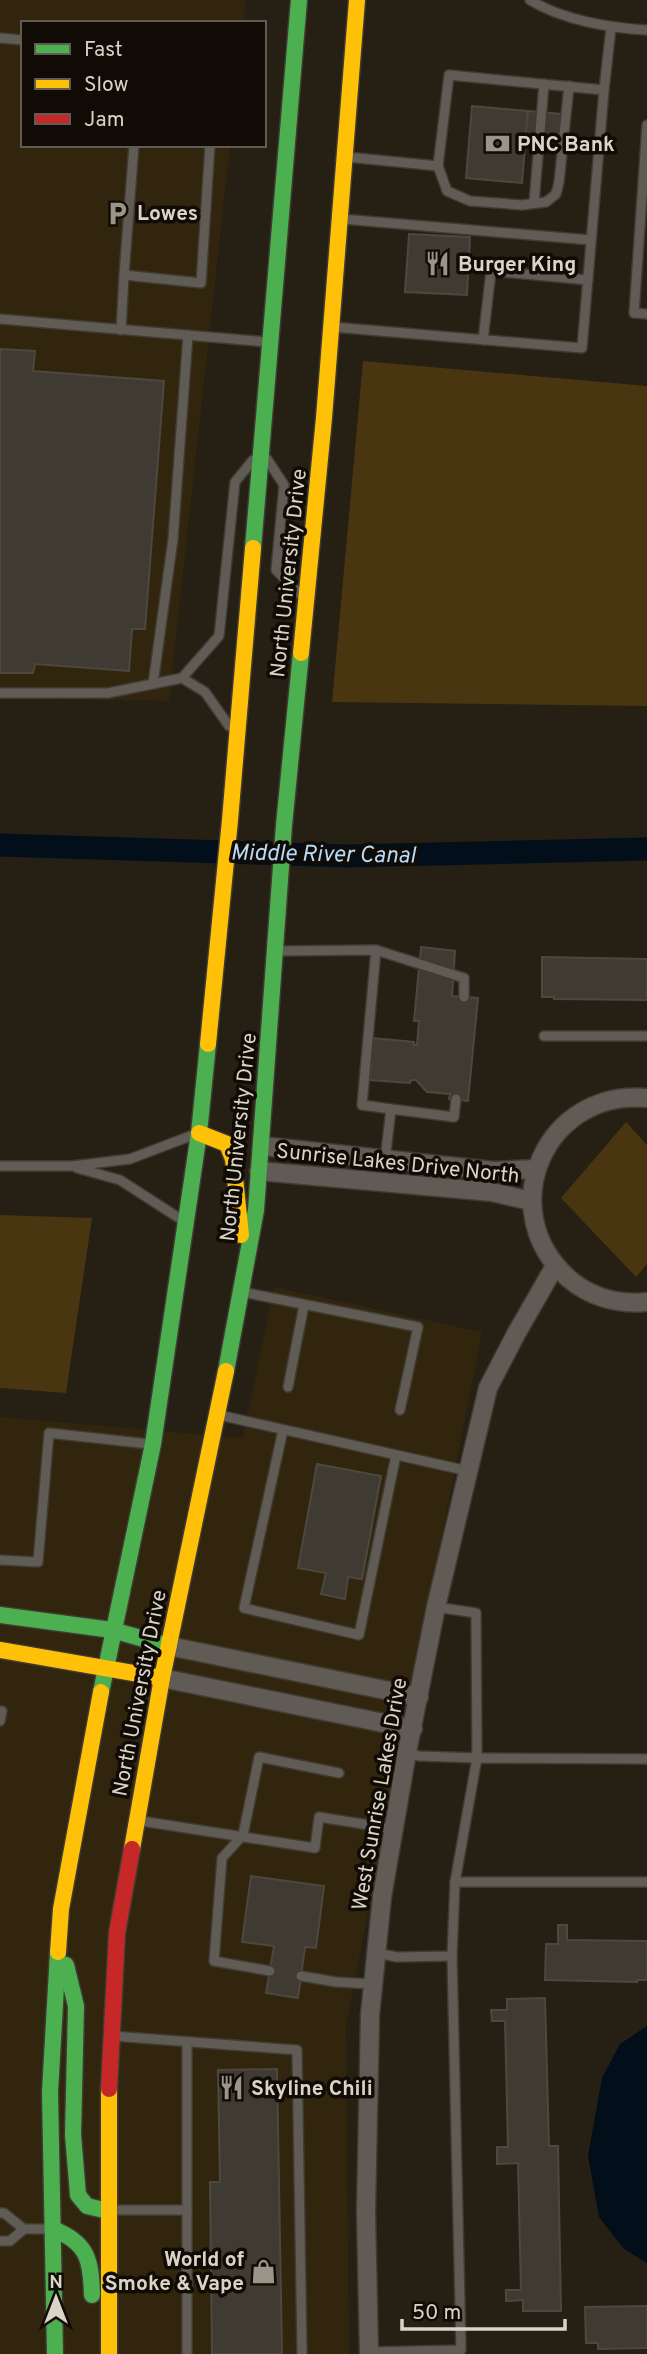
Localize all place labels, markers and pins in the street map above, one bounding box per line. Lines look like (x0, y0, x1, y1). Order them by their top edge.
bank icon: PNC Bank (483, 130, 511, 158)
place label: PNC Bank (517, 132, 615, 159)
parking icon: Lowes (103, 199, 131, 227)
place label: Lowes (137, 201, 198, 228)
restaurant icon: Burger King (424, 250, 452, 278)
place label: Burger King (458, 252, 576, 279)
restaurant icon: Skyline Chili (217, 2074, 245, 2102)
place label: Skyline Chili (251, 2076, 373, 2103)
place label: World of Smoke & Vape (105, 2247, 244, 2298)
shop icon: World of Smoke & Vape (250, 2257, 278, 2285)

